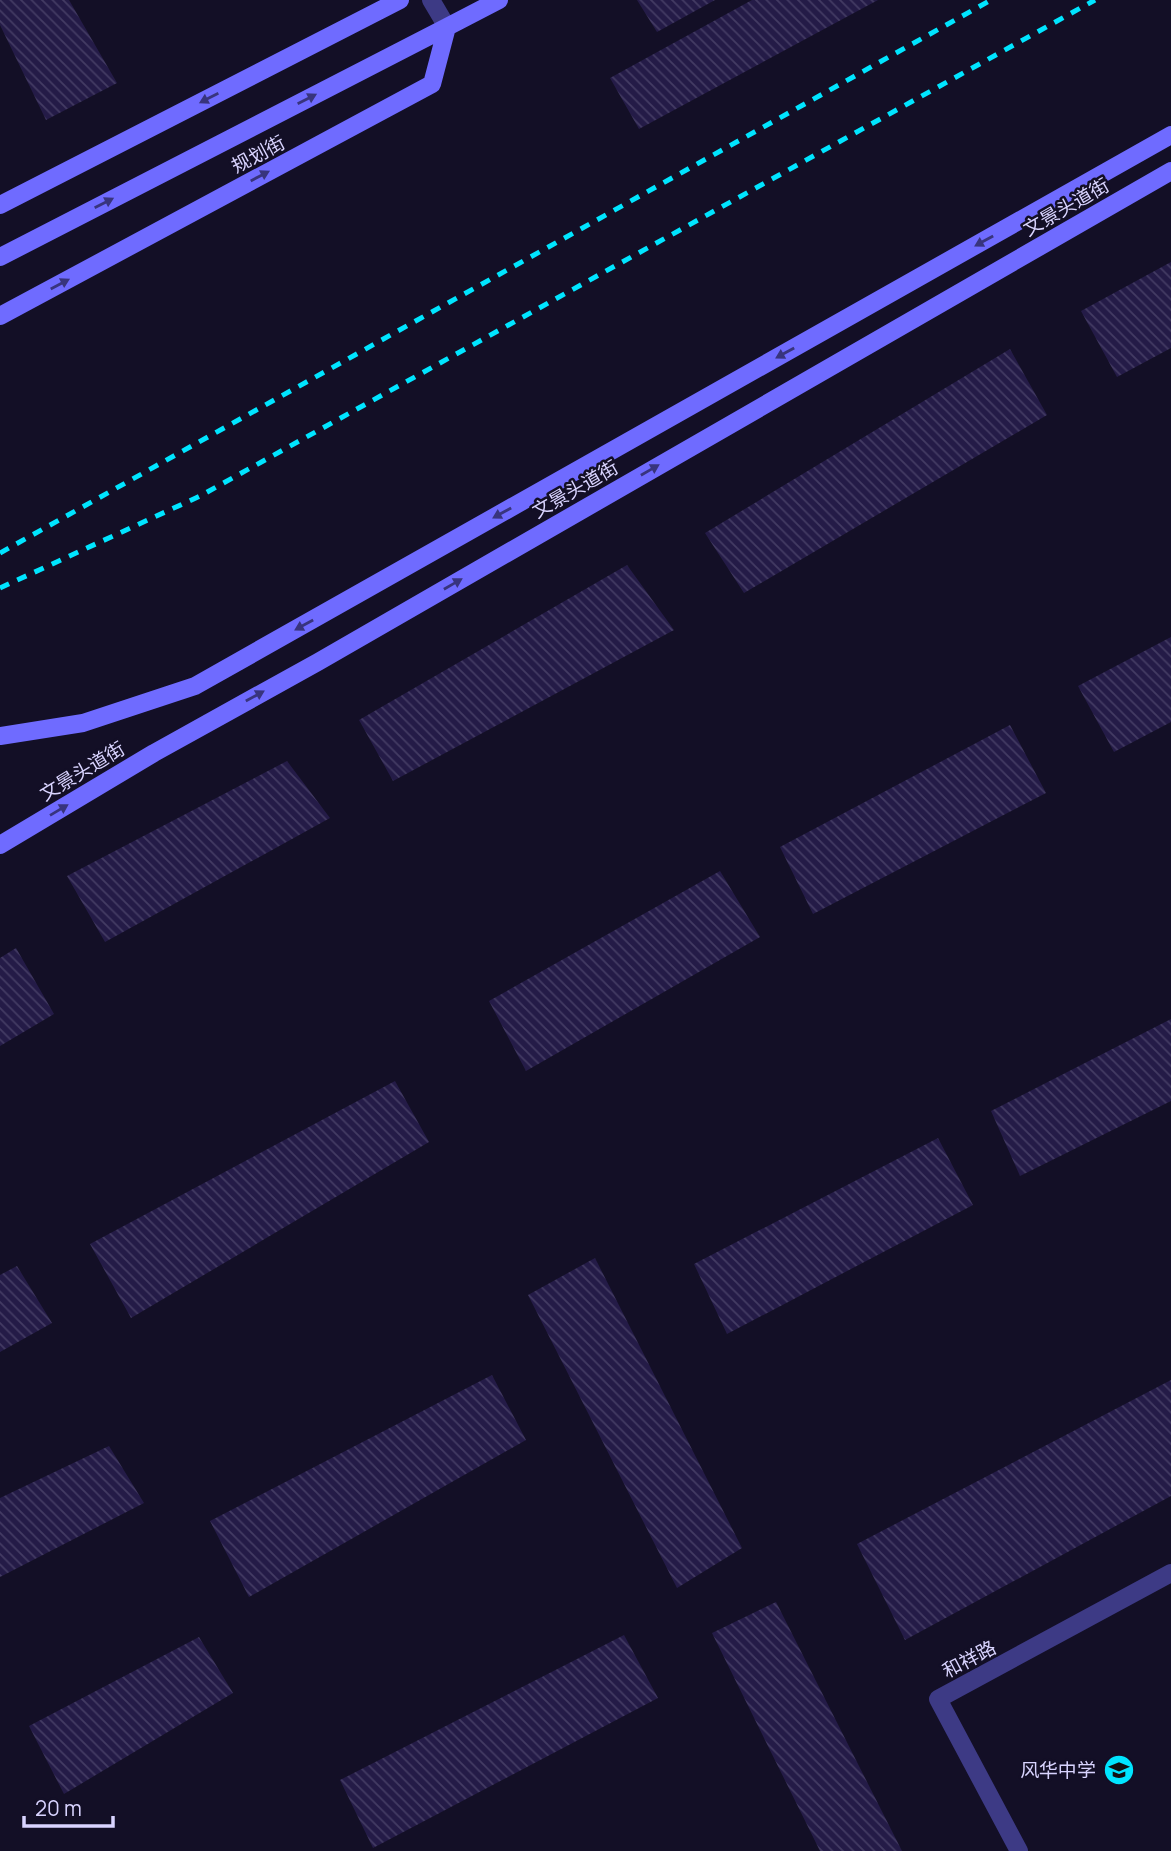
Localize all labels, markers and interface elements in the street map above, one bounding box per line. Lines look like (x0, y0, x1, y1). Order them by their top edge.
one-way arrow (199, 93, 219, 104)
one-way arrow (297, 94, 317, 105)
street label: 规划街 (227, 129, 289, 179)
one-way arrow (251, 170, 270, 182)
street label: 文景头道街 (1018, 172, 1114, 242)
one-way arrow (94, 197, 114, 209)
one-way arrow (974, 235, 993, 247)
one-way arrow (50, 278, 70, 290)
one-way arrow (776, 347, 795, 359)
street label: 文景头道街 (527, 454, 623, 524)
one-way arrow (641, 464, 660, 476)
one-way arrow (492, 507, 512, 519)
one-way arrow (443, 578, 463, 590)
one-way arrow (294, 619, 313, 631)
one-way arrow (246, 690, 265, 702)
street label: 文景头道街 (35, 735, 129, 807)
one-way arrow (49, 804, 68, 817)
street label: 和祥路 (938, 1634, 1000, 1684)
school or university icon: 风华中学 (1102, 1753, 1136, 1787)
place label: 风华中学 (1020, 1757, 1096, 1783)
scale bar (24, 1784, 114, 1828)
text: 20 m (35, 1794, 82, 1822)

